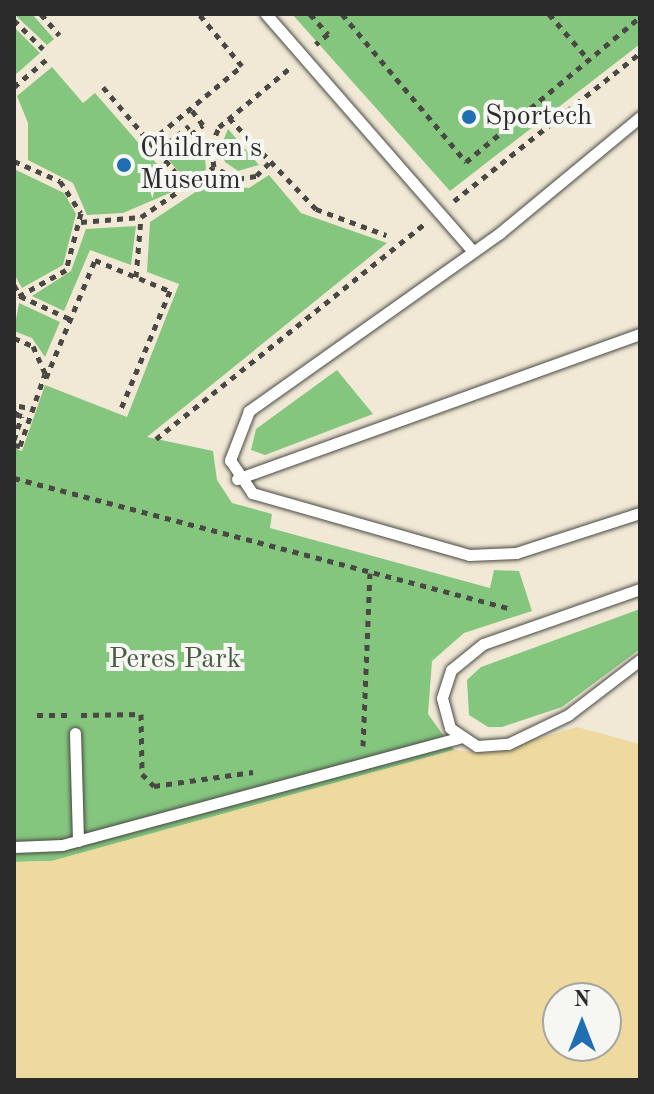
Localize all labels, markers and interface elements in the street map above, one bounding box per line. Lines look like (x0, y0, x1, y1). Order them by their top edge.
place label: Sportech (485, 100, 592, 134)
marker: Sportech (460, 108, 478, 126)
place label: Children's Museum (140, 132, 262, 198)
marker: Children's Museum (115, 156, 133, 174)
park label: Peres Park (109, 643, 241, 677)
north arrow (542, 982, 622, 1062)
text: N (574, 989, 590, 1011)

